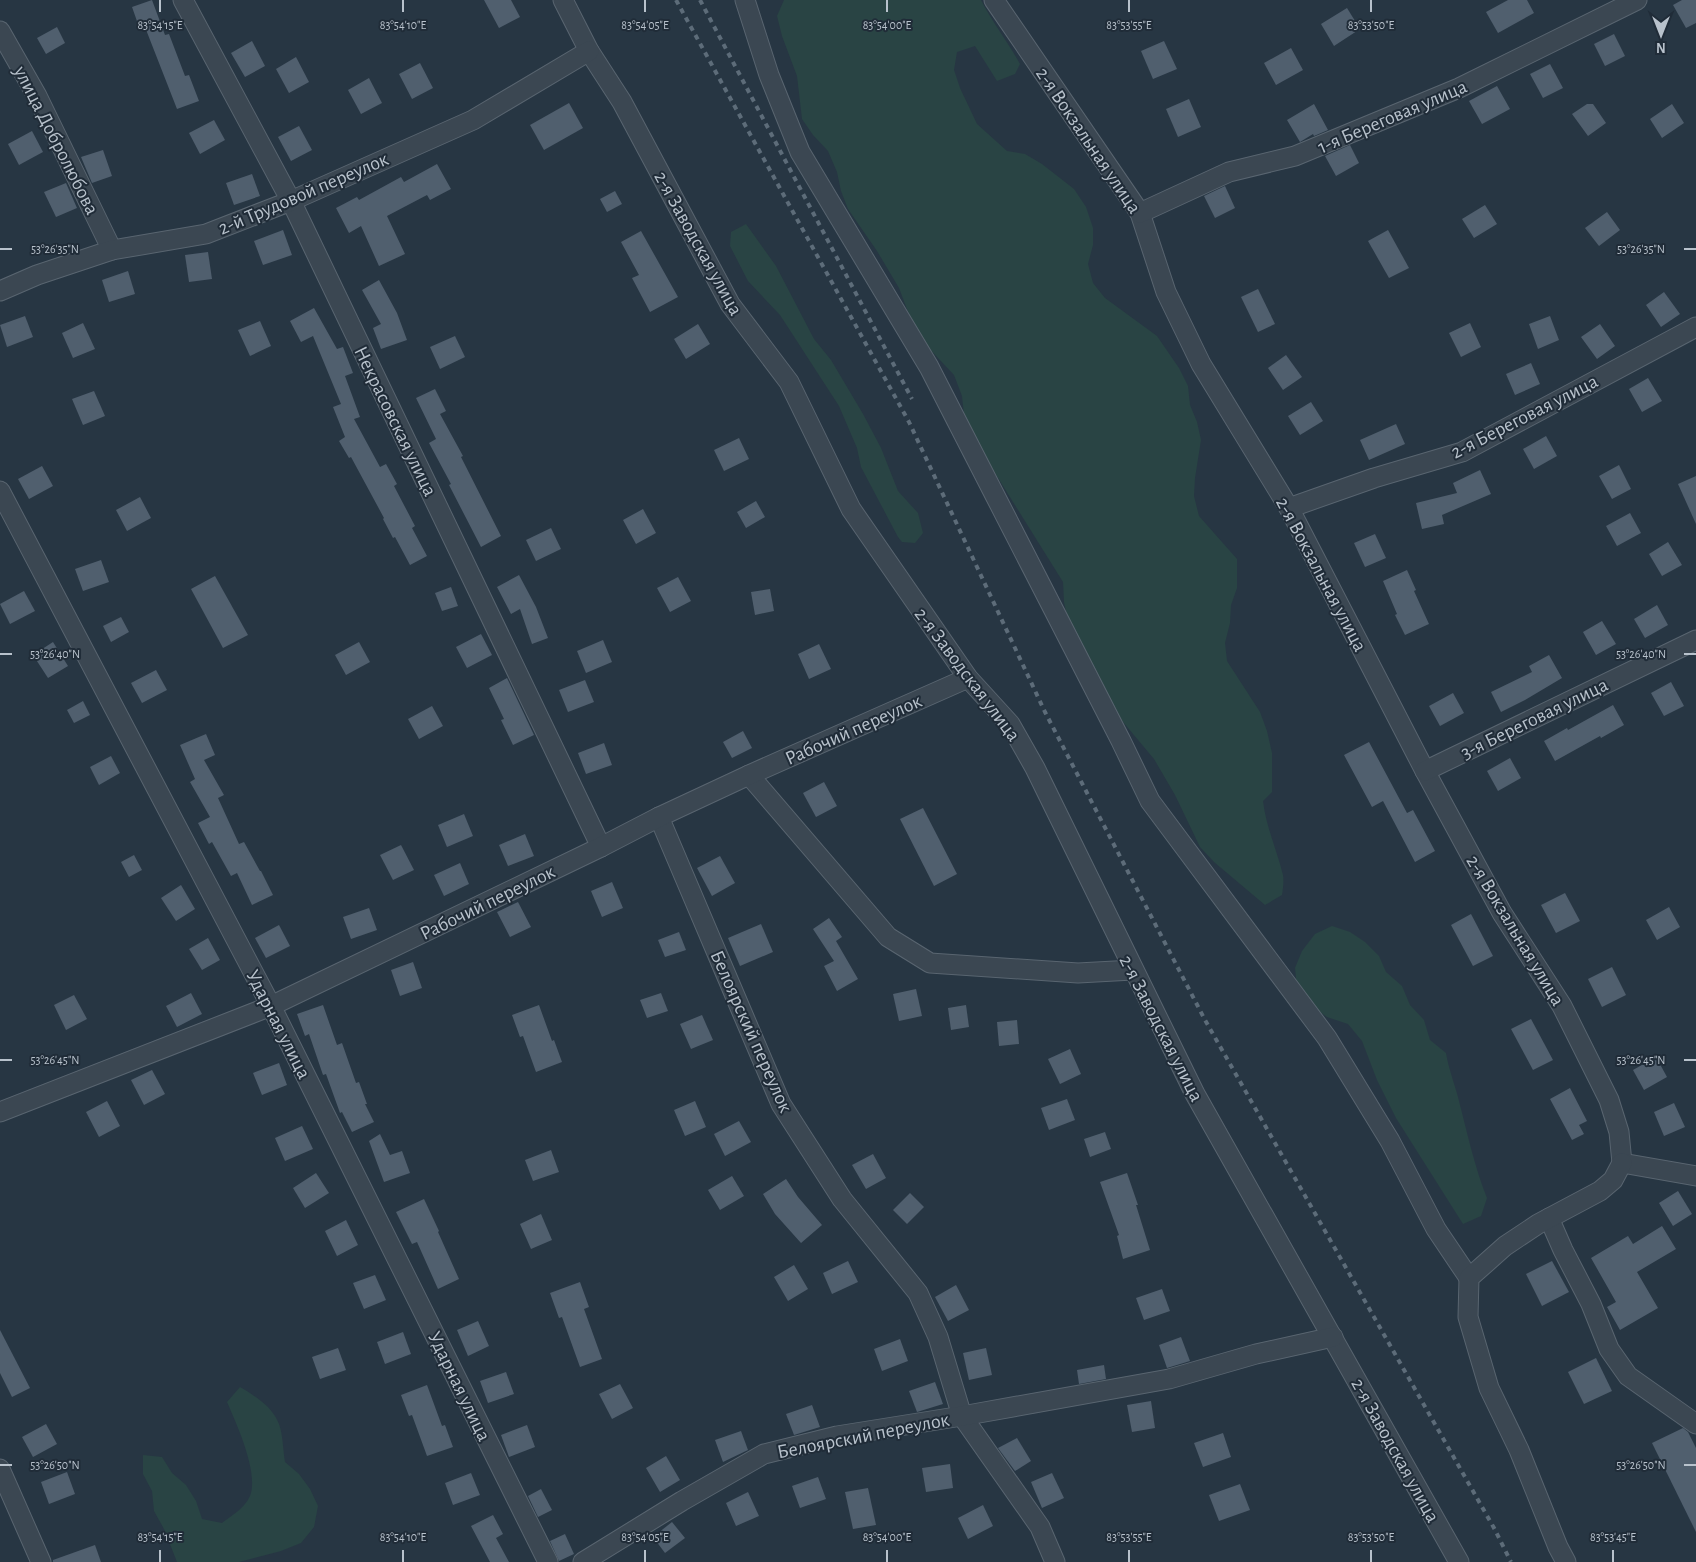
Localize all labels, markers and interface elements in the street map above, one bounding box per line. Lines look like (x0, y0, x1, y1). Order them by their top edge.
north arrow (1636, 10, 1686, 60)
text: 83°54'15"E (137, 19, 183, 31)
text: 83°54'10"E (380, 19, 426, 31)
text: 83°54'05"E (621, 19, 669, 31)
text: 83°54'00"E (863, 19, 912, 31)
text: 83°53'55"E (1106, 19, 1152, 31)
text: 83°53'50"E (1348, 19, 1395, 31)
text: N (1656, 40, 1666, 54)
street label: улица Добролюбова (10, 62, 102, 218)
street label: 2-я Вокзальная улица (1032, 64, 1145, 217)
street label: 1-я Береговая улица (1315, 76, 1470, 157)
street label: 2-й Трудовой переулок (215, 149, 391, 239)
street label: 2-я Заводская улица (650, 168, 746, 319)
text: 53°26'35"N (31, 243, 79, 255)
text: 53°26'35"N (1617, 243, 1665, 255)
street label: Некрасовская улица (350, 343, 440, 500)
street label: 2-я Береговая улица (1448, 371, 1601, 463)
street label: 2-я Вокзальная улица (1272, 494, 1370, 655)
street label: 2-я Заводская улица (911, 604, 1024, 745)
text: 53°26'40"N (30, 648, 80, 660)
text: 53°26'40"N (1616, 648, 1666, 660)
street label: 3-я Береговая улица (1458, 675, 1611, 763)
street label: Рабочий переулок (782, 691, 925, 769)
street label: 2-я Вокзальная улица (1462, 852, 1568, 1009)
street label: Рабочий переулок (417, 862, 558, 944)
street label: Белоярский переулок (706, 947, 796, 1115)
street label: 2-я Заводская улица (1116, 952, 1207, 1105)
street label: Ударная улица (242, 967, 314, 1082)
text: 53°26'45"N (31, 1054, 79, 1066)
text: 53°26'45"N (1617, 1054, 1665, 1066)
street label: Ударная улица (424, 1328, 494, 1444)
street label: 2-я Заводская улица (1347, 1375, 1443, 1526)
street label: Белоярский переулок (775, 1409, 951, 1462)
text: 53°26'50"N (30, 1459, 80, 1471)
text: 53°26'50"N (1616, 1459, 1666, 1471)
text: 83°54'15"E (137, 1531, 183, 1543)
text: 83°54'10"E (380, 1531, 426, 1543)
text: 83°54'05"E (621, 1531, 669, 1543)
text: 83°54'00"E (863, 1531, 912, 1543)
text: 83°53'55"E (1106, 1531, 1152, 1543)
text: 83°53'50"E (1348, 1531, 1395, 1543)
text: 83°53'45"E (1590, 1531, 1636, 1543)

